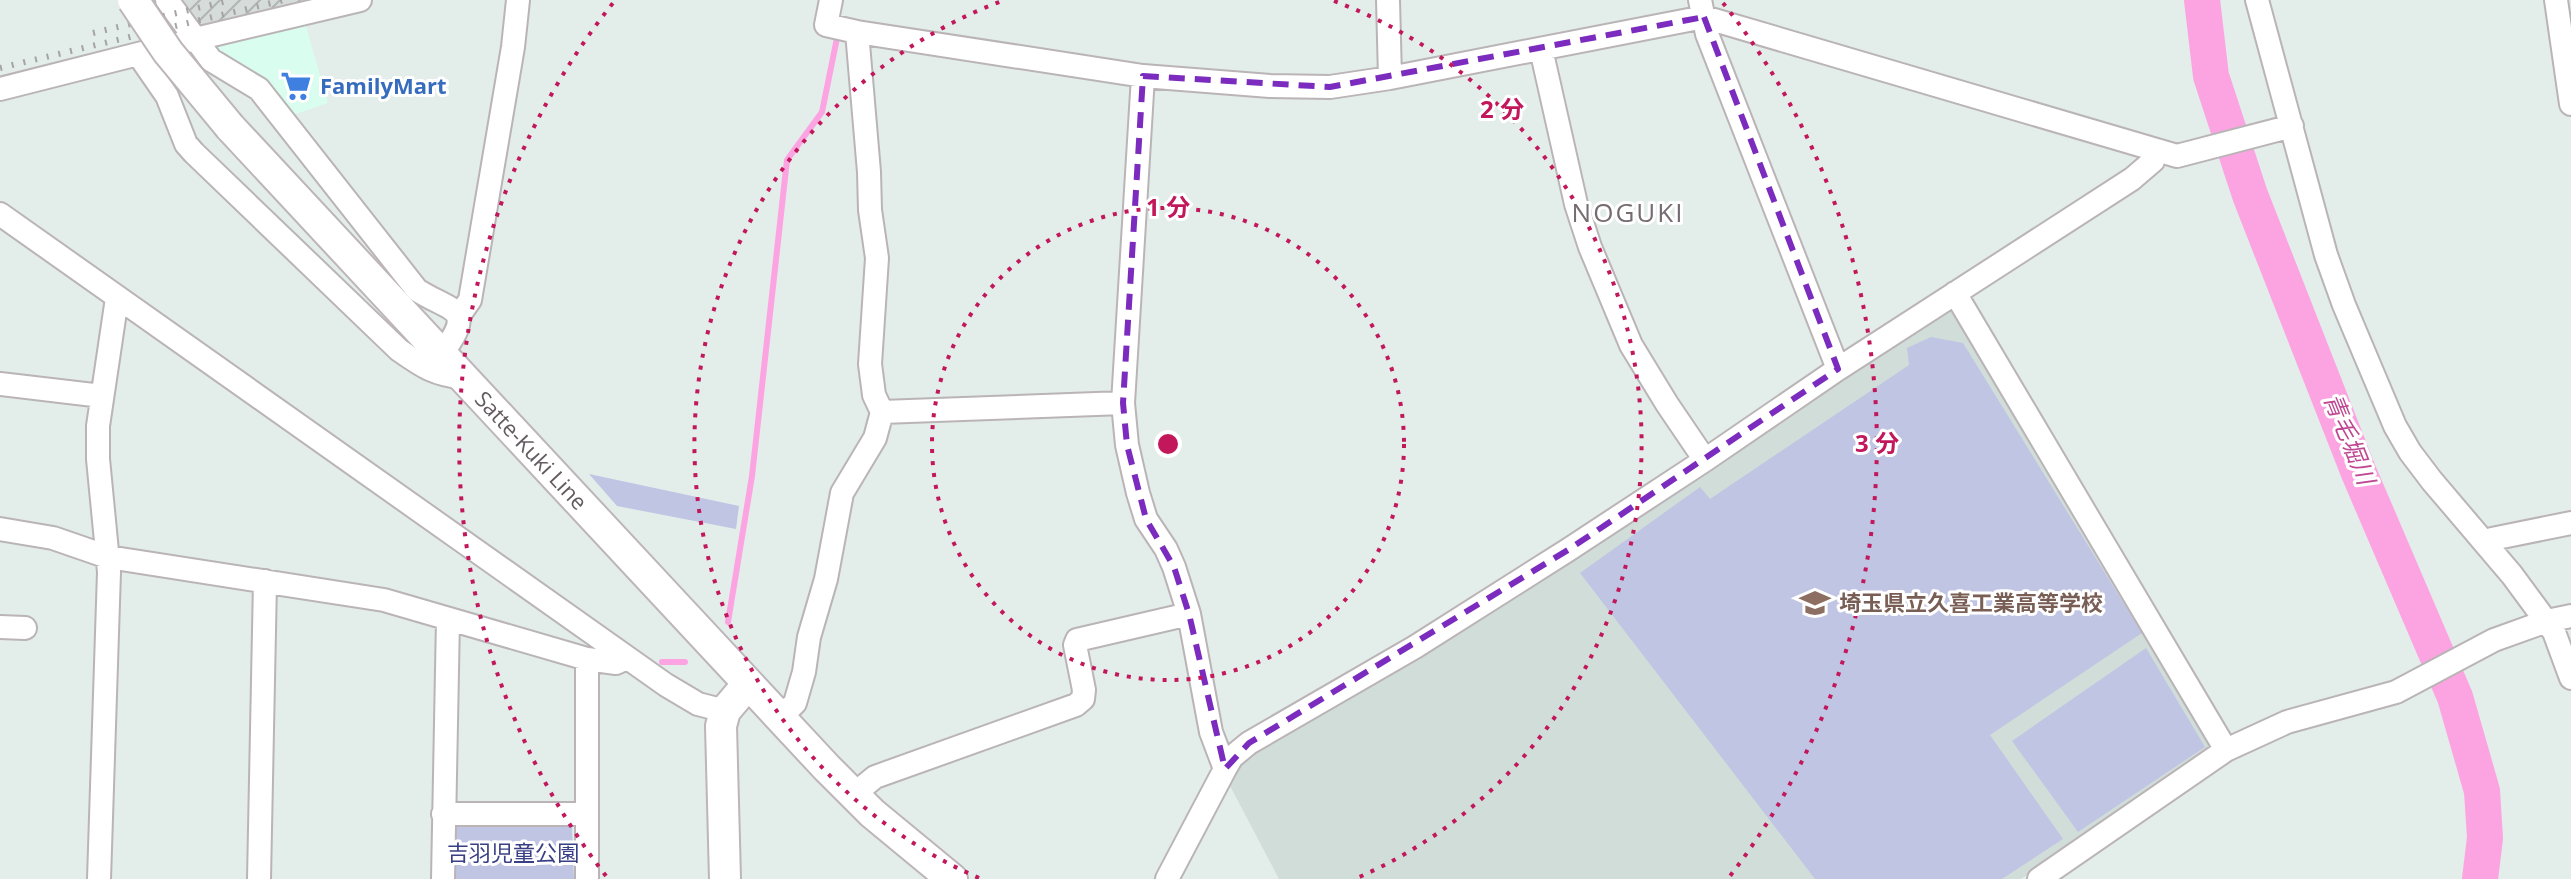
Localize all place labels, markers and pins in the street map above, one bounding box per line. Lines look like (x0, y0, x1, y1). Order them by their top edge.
supermarket icon: FamilyMart (279, 69, 313, 103)
place label: FamilyMart (320, 70, 446, 100)
centre of rings (1154, 430, 1182, 458)
school or university icon: 埼玉県立久喜工業高等学校 (1798, 586, 1832, 620)
place label: 埼玉県立久喜工業高等学校 (1839, 587, 2103, 617)

